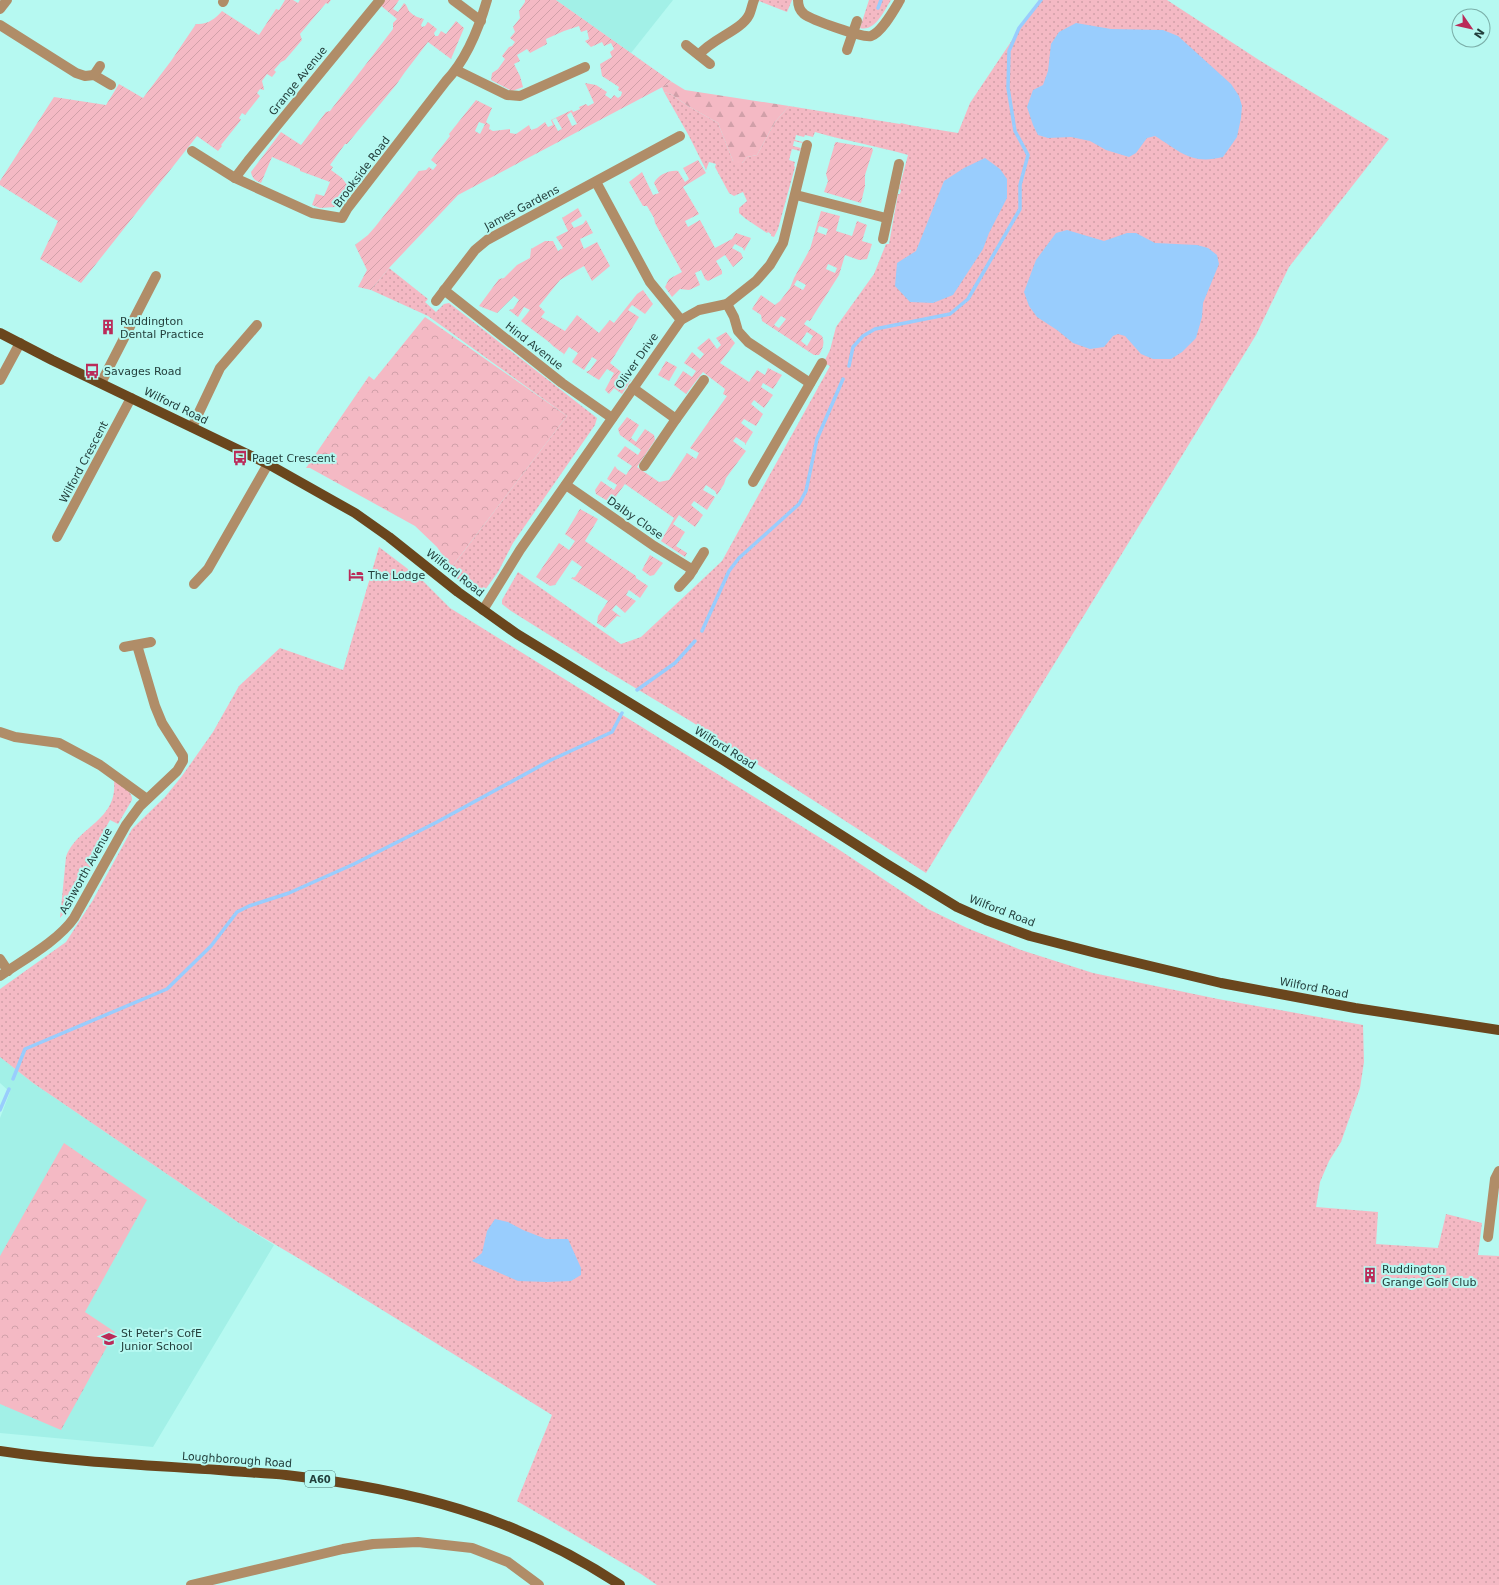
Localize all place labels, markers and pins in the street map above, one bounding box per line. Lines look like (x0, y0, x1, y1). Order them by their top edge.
place label: Ruddington Dental Practice (120, 315, 204, 341)
building icon: Ruddington Dental Practice (99, 318, 117, 336)
bus stop icon: Savages Road (83, 362, 101, 380)
place label: Savages Road (104, 365, 182, 378)
bus stop icon: Paget Crescent (231, 449, 249, 467)
place label: Paget Crescent (252, 452, 336, 465)
hotel icon: The Lodge (347, 566, 365, 584)
place label: The Lodge (367, 569, 426, 582)
place label: Ruddington Grange Golf Club (1382, 1263, 1476, 1289)
building icon: Ruddington Grange Golf Club (1361, 1266, 1379, 1284)
place label: St Peter's CofE Junior School (120, 1327, 202, 1353)
school or university icon: St Peter's CofE Junior School (100, 1330, 118, 1348)

